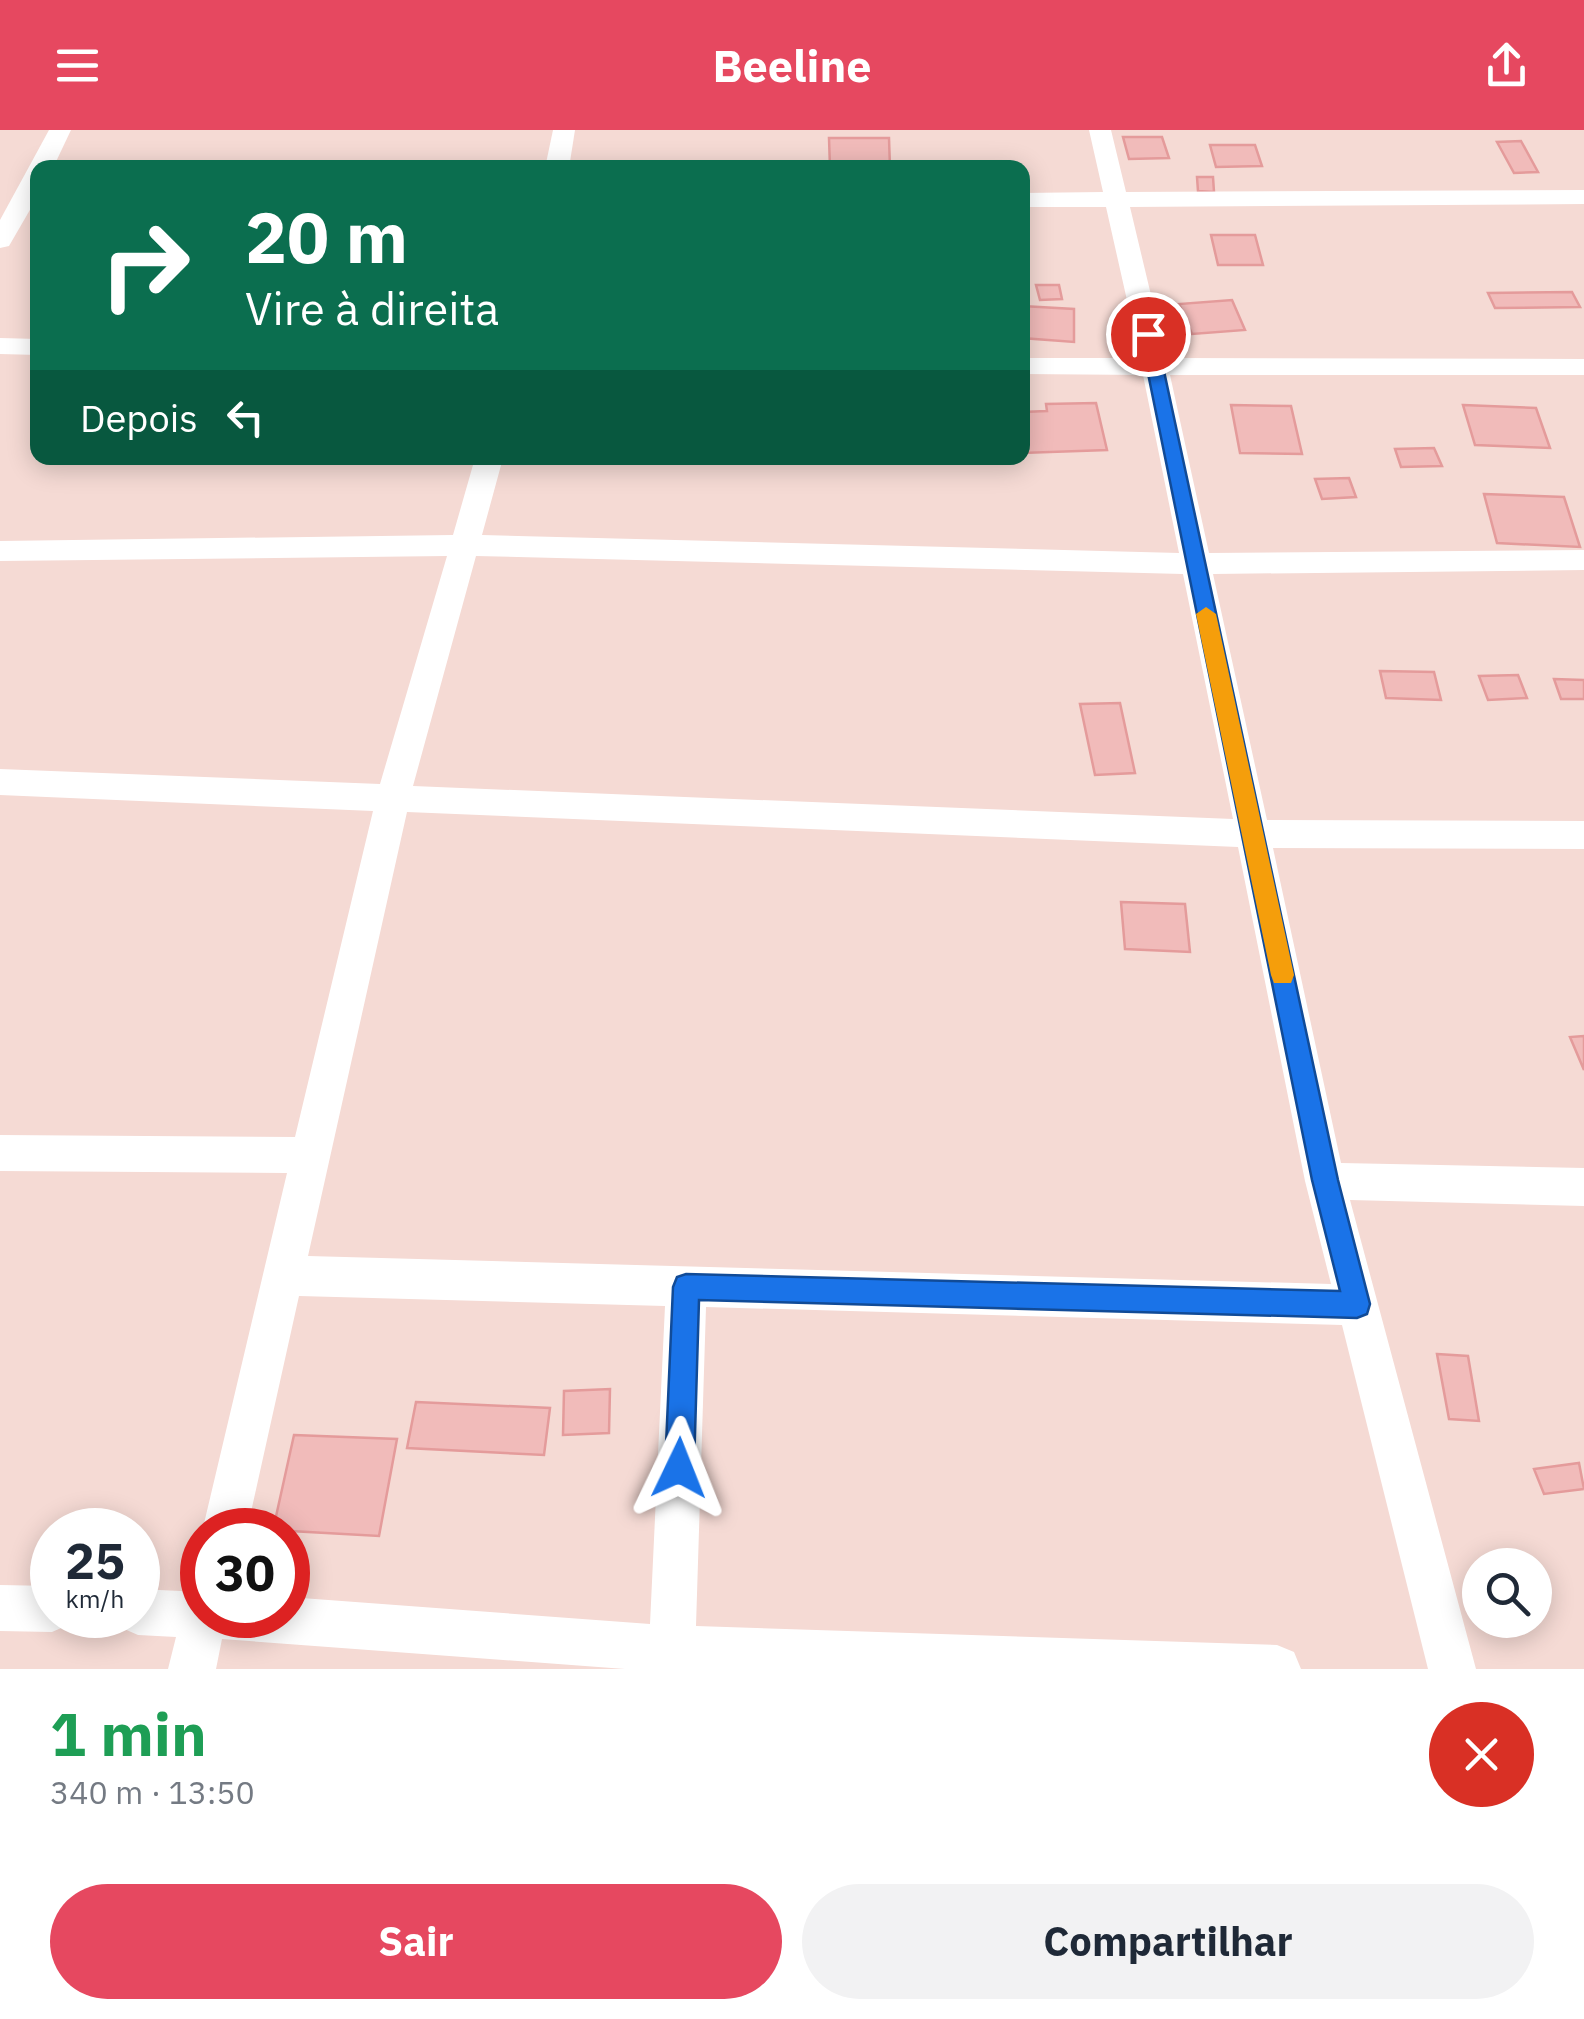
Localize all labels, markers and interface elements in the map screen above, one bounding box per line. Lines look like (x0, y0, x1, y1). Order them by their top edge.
text: Beeline (712, 36, 872, 94)
icon: menu (50, 38, 105, 93)
icon: share (1479, 38, 1534, 93)
text: 20 m (245, 191, 408, 282)
icon: right (80, 200, 210, 330)
text: Vire à direita (245, 279, 499, 337)
pin (1106, 292, 1191, 377)
icon: arrive (1121, 307, 1176, 362)
icon: left (218, 390, 273, 445)
text: Depois (80, 393, 198, 442)
position arrow (627, 1416, 731, 1520)
speed limit sign: 30 (180, 1508, 310, 1638)
text: 25 (65, 1528, 125, 1593)
map controls (1462, 1548, 1552, 1638)
button: search (1462, 1548, 1552, 1638)
text: km/h (66, 1582, 124, 1615)
text: 1 min (50, 1694, 207, 1773)
button: close (1429, 1702, 1534, 1807)
text: 340 m · 13:50 (50, 1771, 255, 1813)
button: Sair (50, 1884, 782, 1999)
button: Compartilhar (802, 1884, 1534, 1999)

